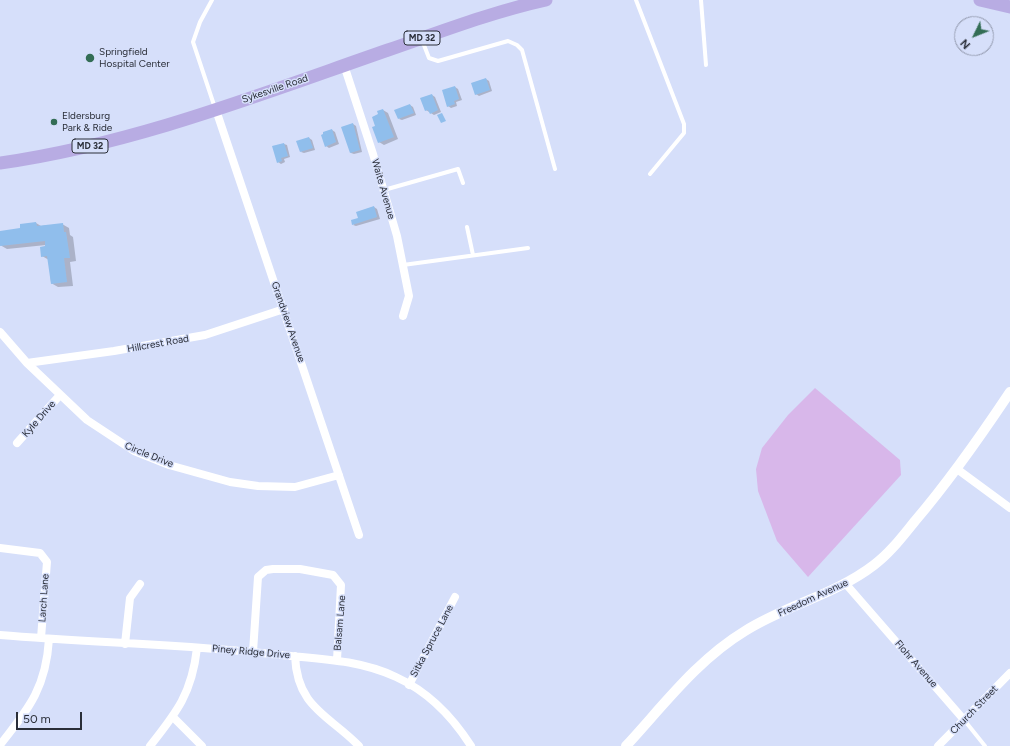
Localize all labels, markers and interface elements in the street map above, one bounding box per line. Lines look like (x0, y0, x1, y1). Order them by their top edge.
north arrow (954, 16, 994, 56)
road number: MD 32 (404, 31, 440, 45)
text: N (958, 36, 973, 51)
place label: Springfield Hospital Center (99, 46, 170, 70)
marker: Springfield Hospital Center (84, 52, 96, 64)
street label: Sykesville Road (240, 72, 310, 106)
place label: Eldersburg Park & Ride (62, 110, 112, 134)
marker: Eldersburg Park & Ride (49, 117, 59, 127)
road number: MD 32 (72, 139, 108, 153)
street label: Waite Avenue (369, 157, 397, 221)
street label: Grandview Avenue (269, 280, 307, 364)
street label: Hillcrest Road (126, 333, 190, 355)
street label: Kyle Drive (20, 398, 58, 440)
street label: Circle Drive (123, 440, 175, 470)
street label: Larch Lane (36, 573, 52, 623)
street label: Freedom Avenue (776, 576, 850, 620)
street label: Balsam Lane (332, 595, 348, 651)
street label: Sitka Spruce Lane (408, 603, 456, 679)
street label: Flohr Avenue (892, 638, 940, 690)
street label: Piney Ridge Drive (212, 643, 290, 661)
street label: Church Street (948, 683, 1000, 737)
scale bar (18, 704, 84, 730)
text: 50 m (23, 712, 51, 726)

